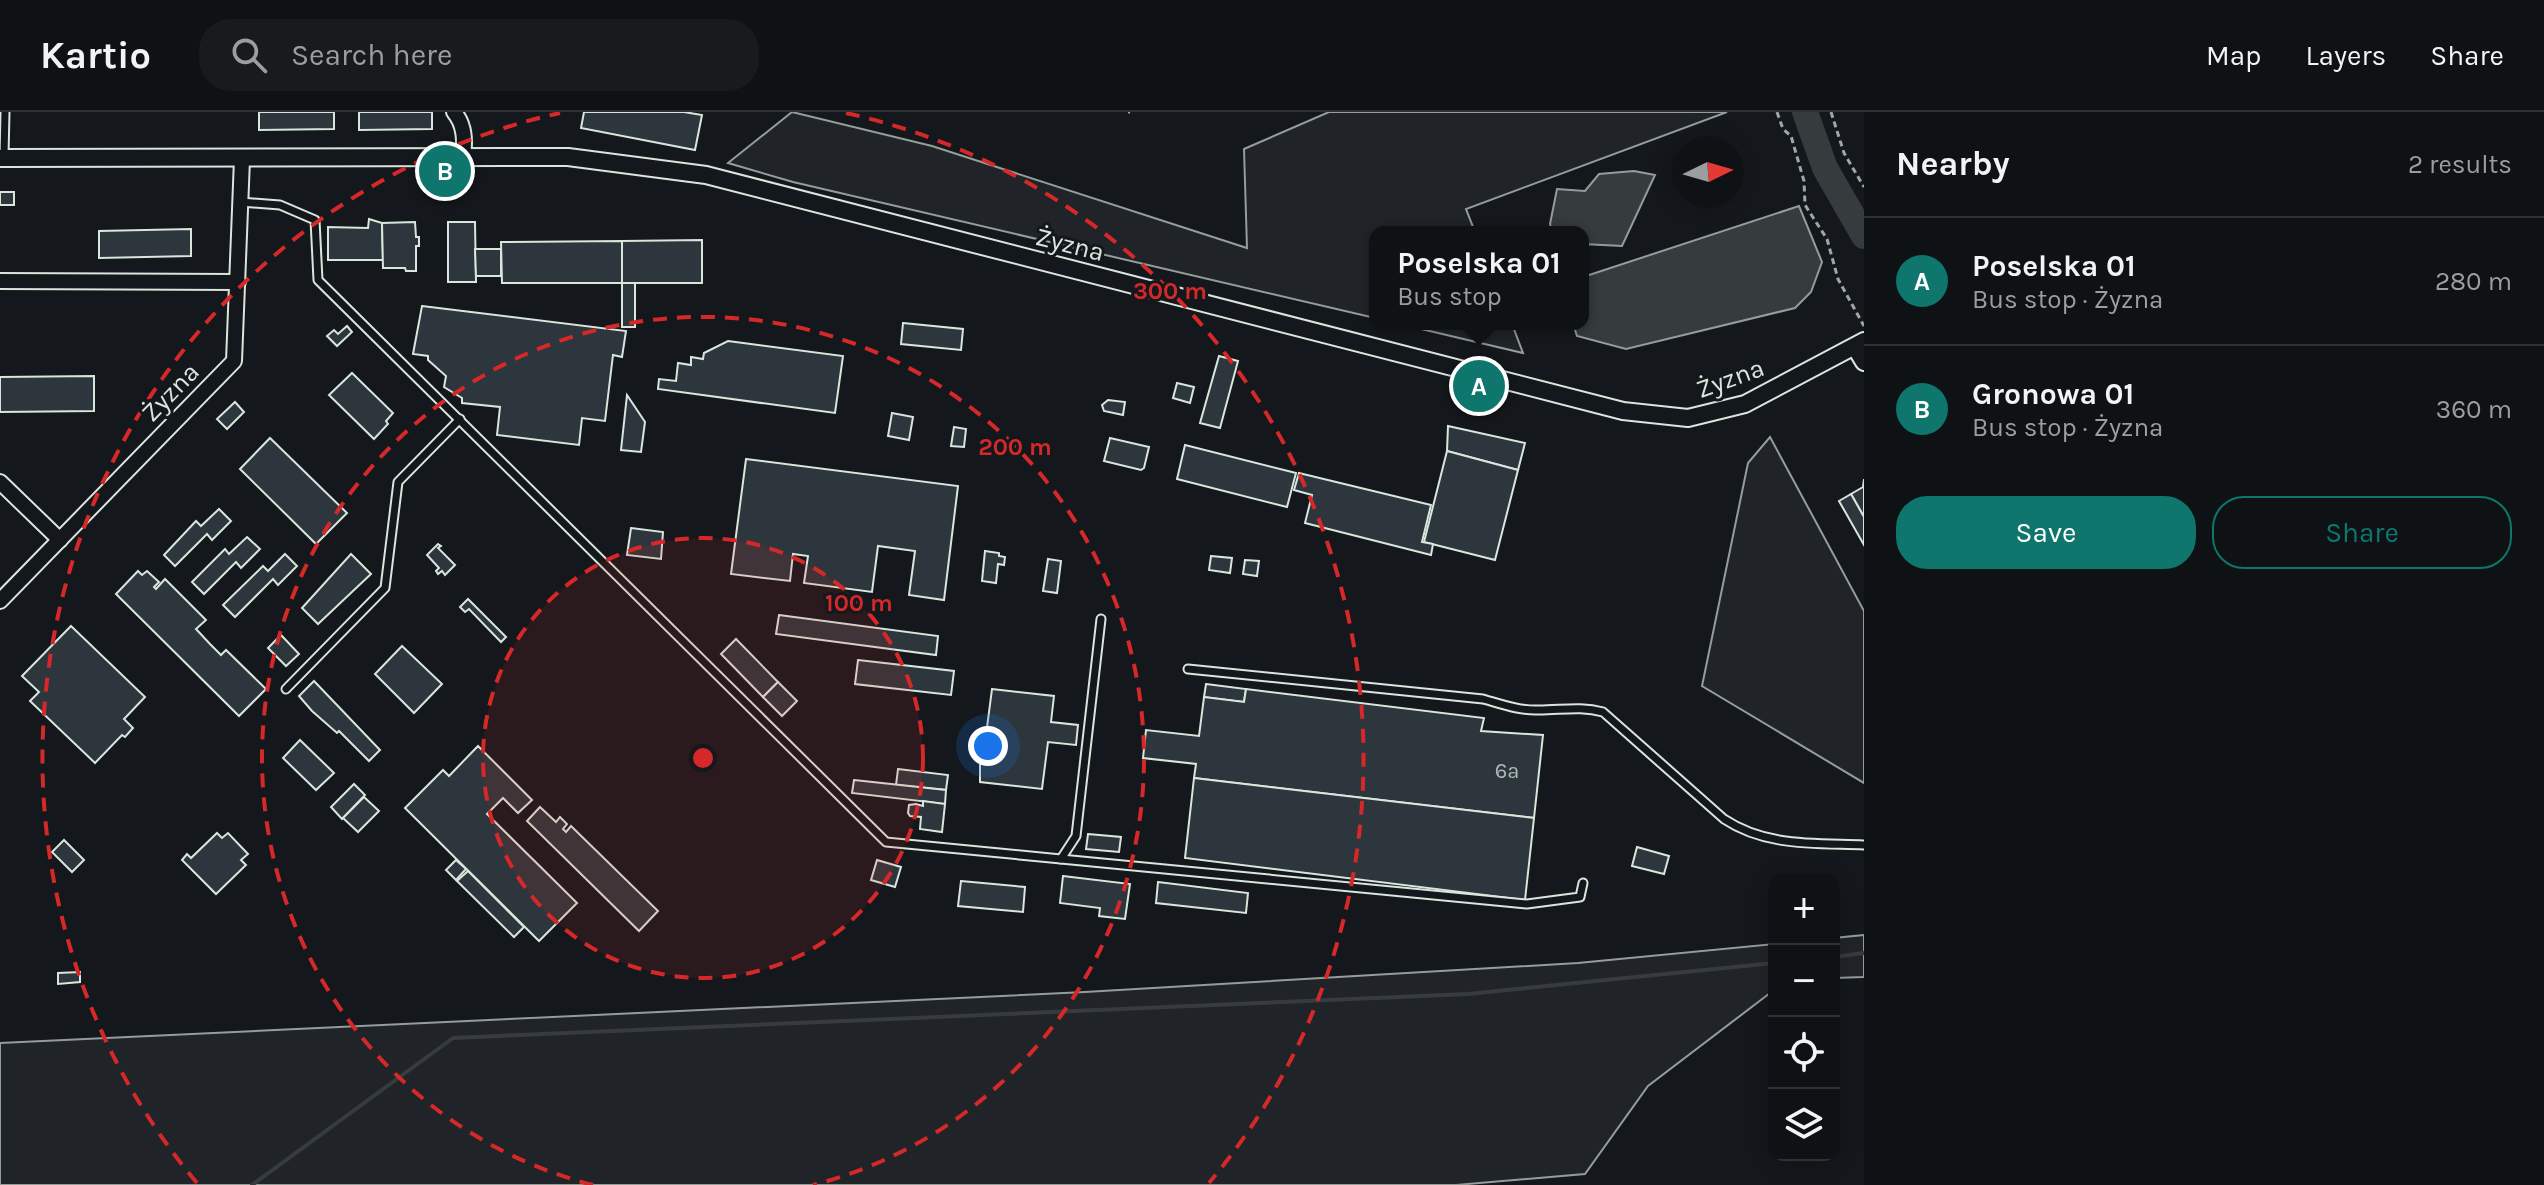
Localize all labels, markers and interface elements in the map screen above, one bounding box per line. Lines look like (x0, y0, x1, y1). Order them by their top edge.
search box (199, 19, 759, 91)
text: Kartio (40, 33, 151, 78)
icon: search (227, 33, 271, 77)
text: Search here (291, 37, 452, 73)
text: Map (2206, 39, 2261, 72)
text: Layers (2305, 39, 2386, 72)
text: Share (2430, 39, 2504, 72)
north arrow (1672, 136, 1744, 208)
pin: B (419, 141, 471, 201)
text: Nearby (1896, 144, 2010, 184)
text: 2 results (2408, 149, 2512, 180)
street label: Żyzna (1032, 221, 1108, 268)
popup (1369, 226, 1589, 330)
text: Poselska 01 (1397, 245, 1561, 281)
text: Poselska 01 (1972, 248, 2136, 284)
text: A (1914, 266, 1930, 297)
text: 280 m (2435, 266, 2512, 297)
text: 300 m (1133, 277, 1207, 305)
text: Bus stop (1397, 281, 1502, 312)
text: Bus stop · Żyzna (1972, 284, 2163, 315)
street label: Żyzna (1692, 352, 1768, 405)
street label: Żyzna (135, 356, 206, 428)
pin: A (1453, 356, 1505, 416)
text: Gronowa 01 (1972, 376, 2134, 412)
text: B (1914, 394, 1930, 425)
text: 360 m (2436, 394, 2512, 425)
text: Bus stop · Żyzna (1972, 412, 2163, 443)
text: 200 m (978, 433, 1052, 461)
button: Save (1896, 496, 2196, 569)
button: Share (2212, 496, 2512, 569)
text: 100 m (825, 589, 893, 617)
your location (968, 726, 1008, 766)
centre of rings (689, 744, 717, 772)
house number: 6a (1495, 758, 1519, 784)
map controls (1768, 873, 1840, 1161)
button: + (1768, 873, 1840, 945)
button: − (1768, 945, 1840, 1017)
button: locate (1768, 1017, 1840, 1089)
button: layers (1768, 1089, 1840, 1161)

